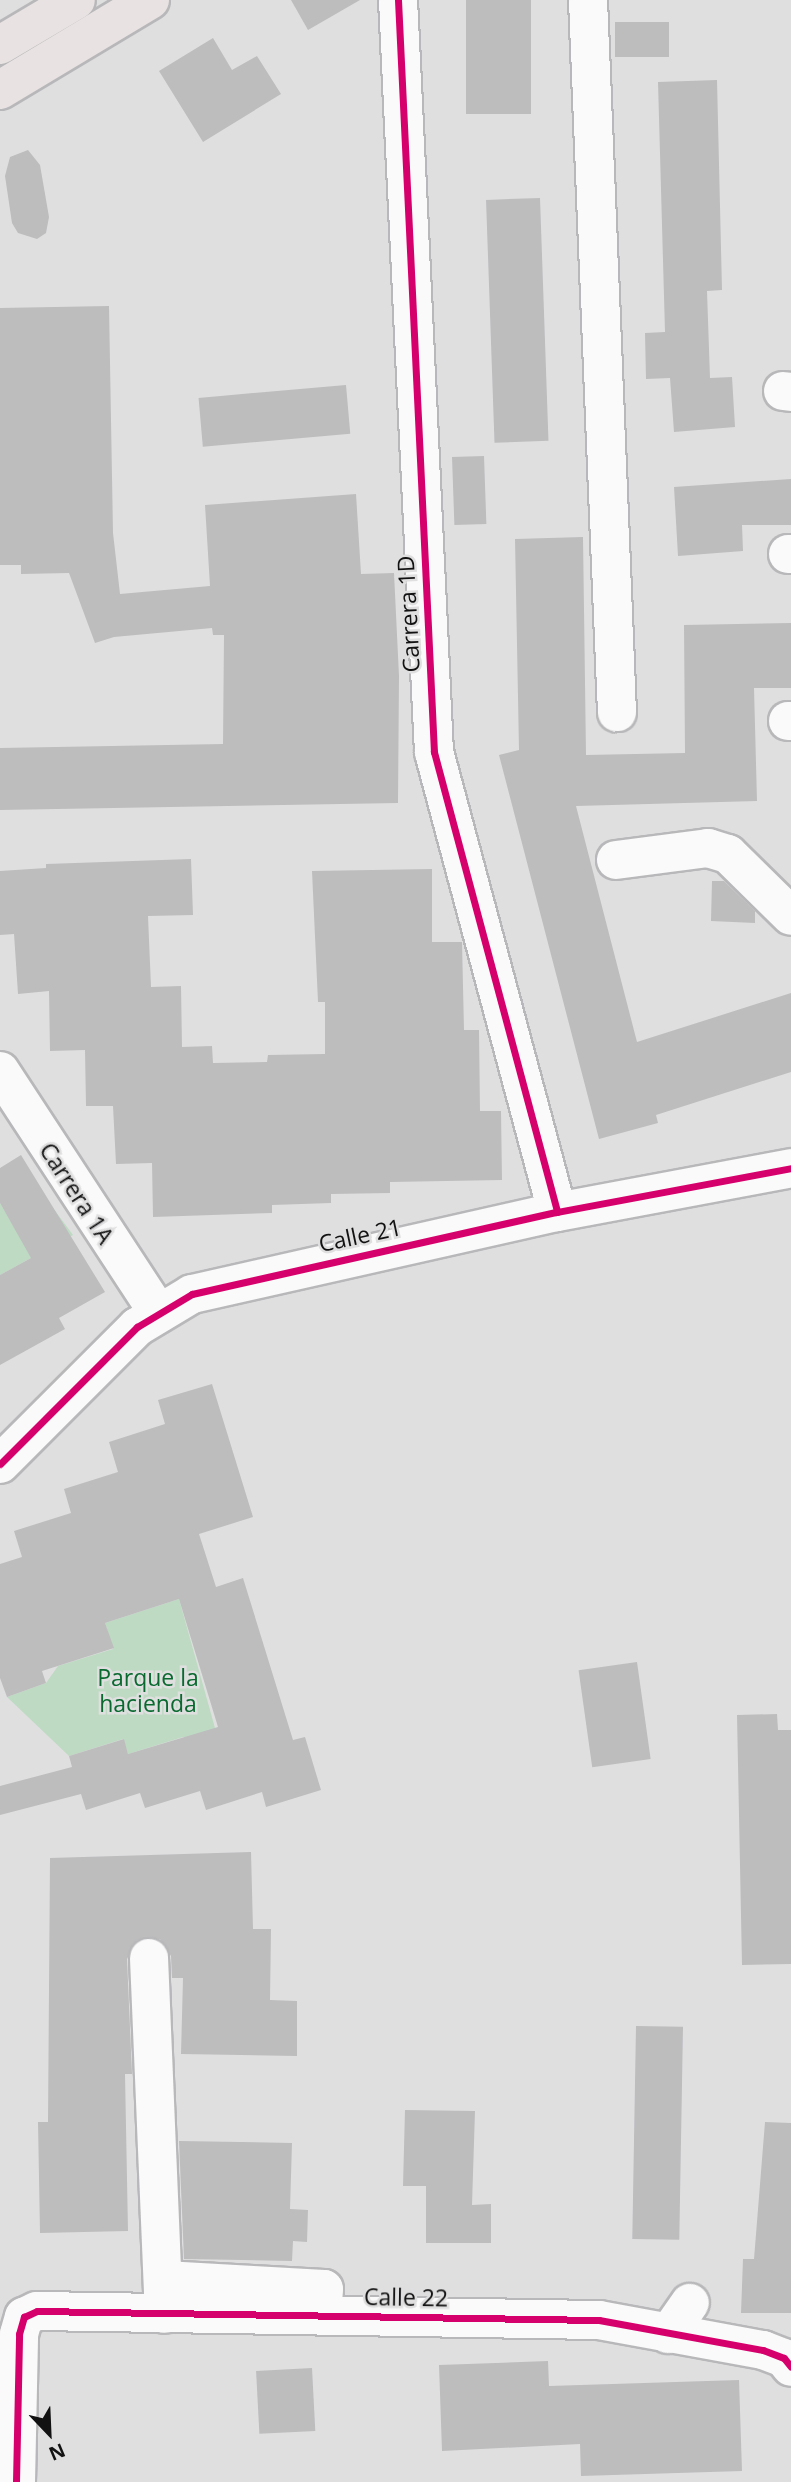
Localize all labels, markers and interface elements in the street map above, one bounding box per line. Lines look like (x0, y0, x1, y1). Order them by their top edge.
street label: Carrera 1D (391, 555, 425, 673)
street label: Carrera 1A (34, 1137, 120, 1249)
street label: Calle 21 (316, 1213, 404, 1257)
park label: Parque la hacienda (97, 1663, 199, 1717)
street label: Calle 22 (364, 2282, 448, 2312)
north arrow (14, 2398, 84, 2468)
text: N (45, 2437, 69, 2467)

